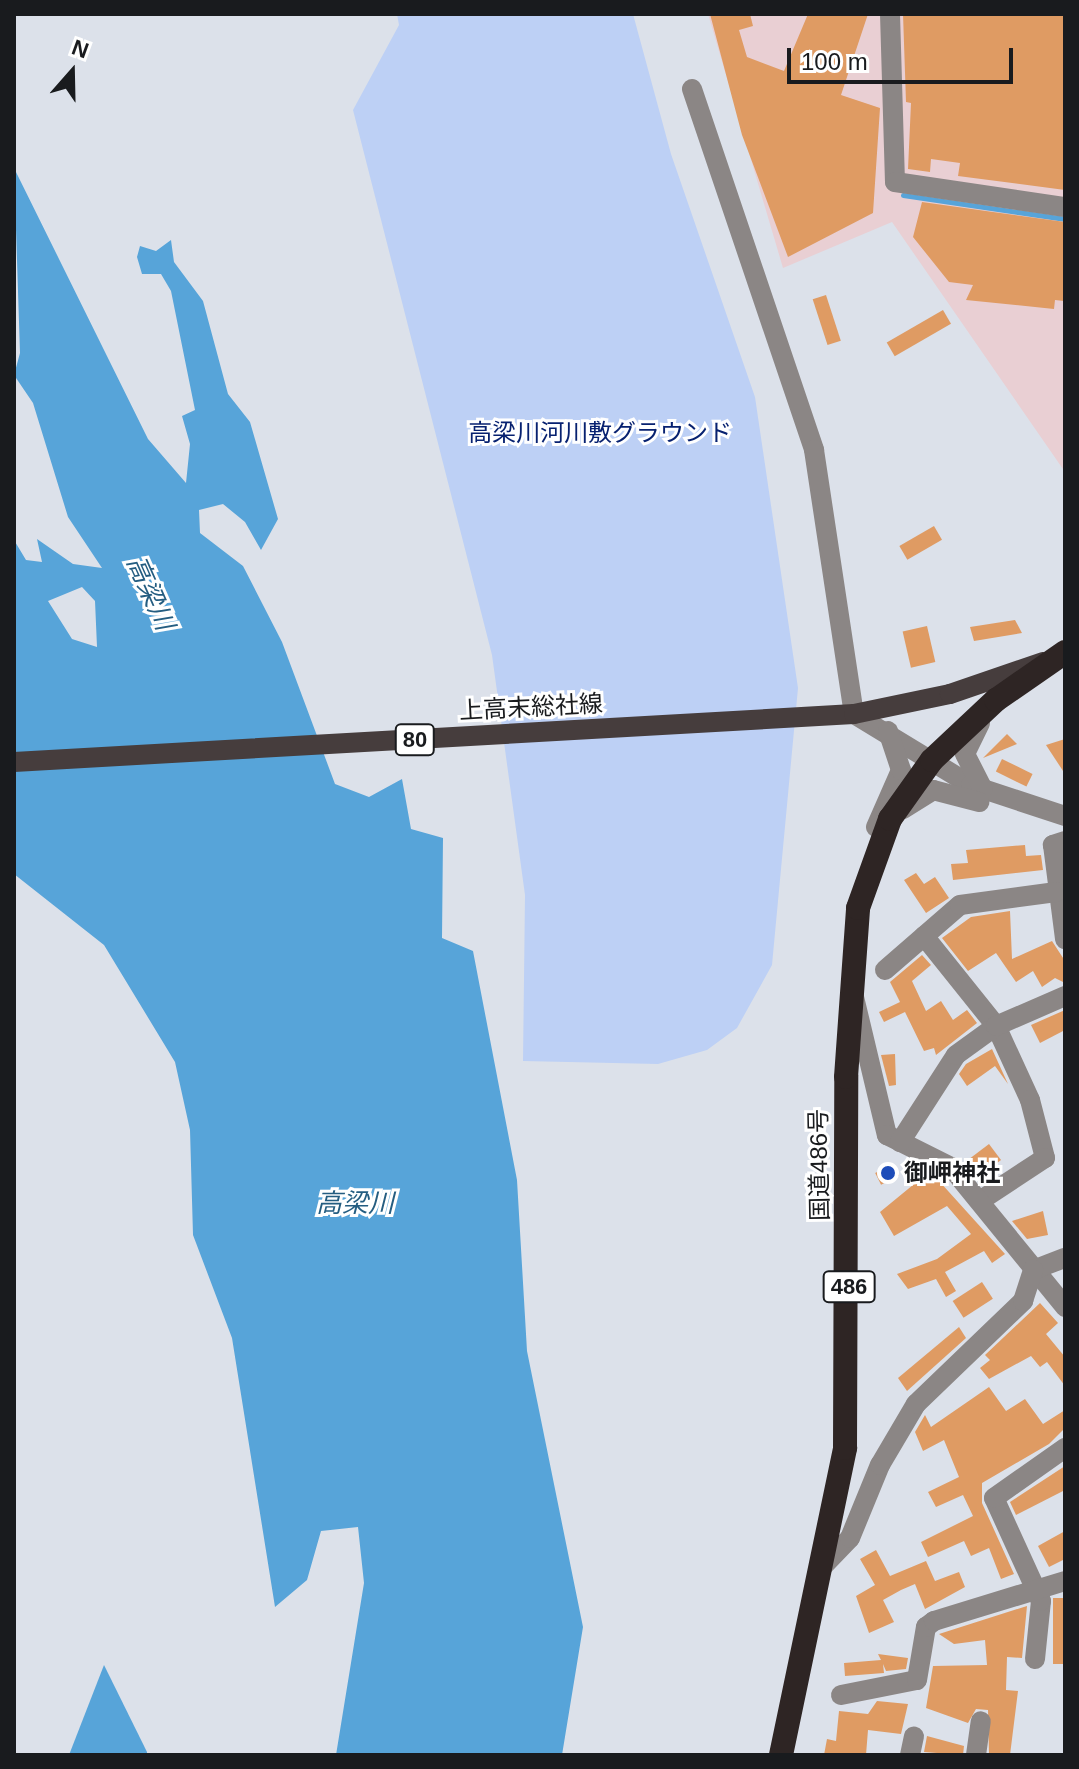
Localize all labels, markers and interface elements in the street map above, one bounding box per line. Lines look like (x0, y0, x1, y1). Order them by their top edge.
north arrow (32, 32, 112, 112)
scale bar (791, 32, 1017, 82)
text: N (69, 35, 92, 63)
text: 100 m (801, 48, 868, 75)
park label: 高梁川河川敷グラウンド (468, 419, 732, 447)
water label: 高梁川 (120, 551, 180, 635)
street label: 上高末総社線 (458, 689, 604, 725)
road number: 80 (393, 722, 437, 758)
street label: 国道486号 (804, 1109, 834, 1221)
place label: 御岬神社 (904, 1159, 1000, 1187)
marker: 御岬神社 (879, 1164, 897, 1182)
water label: 高梁川 (316, 1188, 394, 1220)
road number: 486 (821, 1269, 877, 1305)

